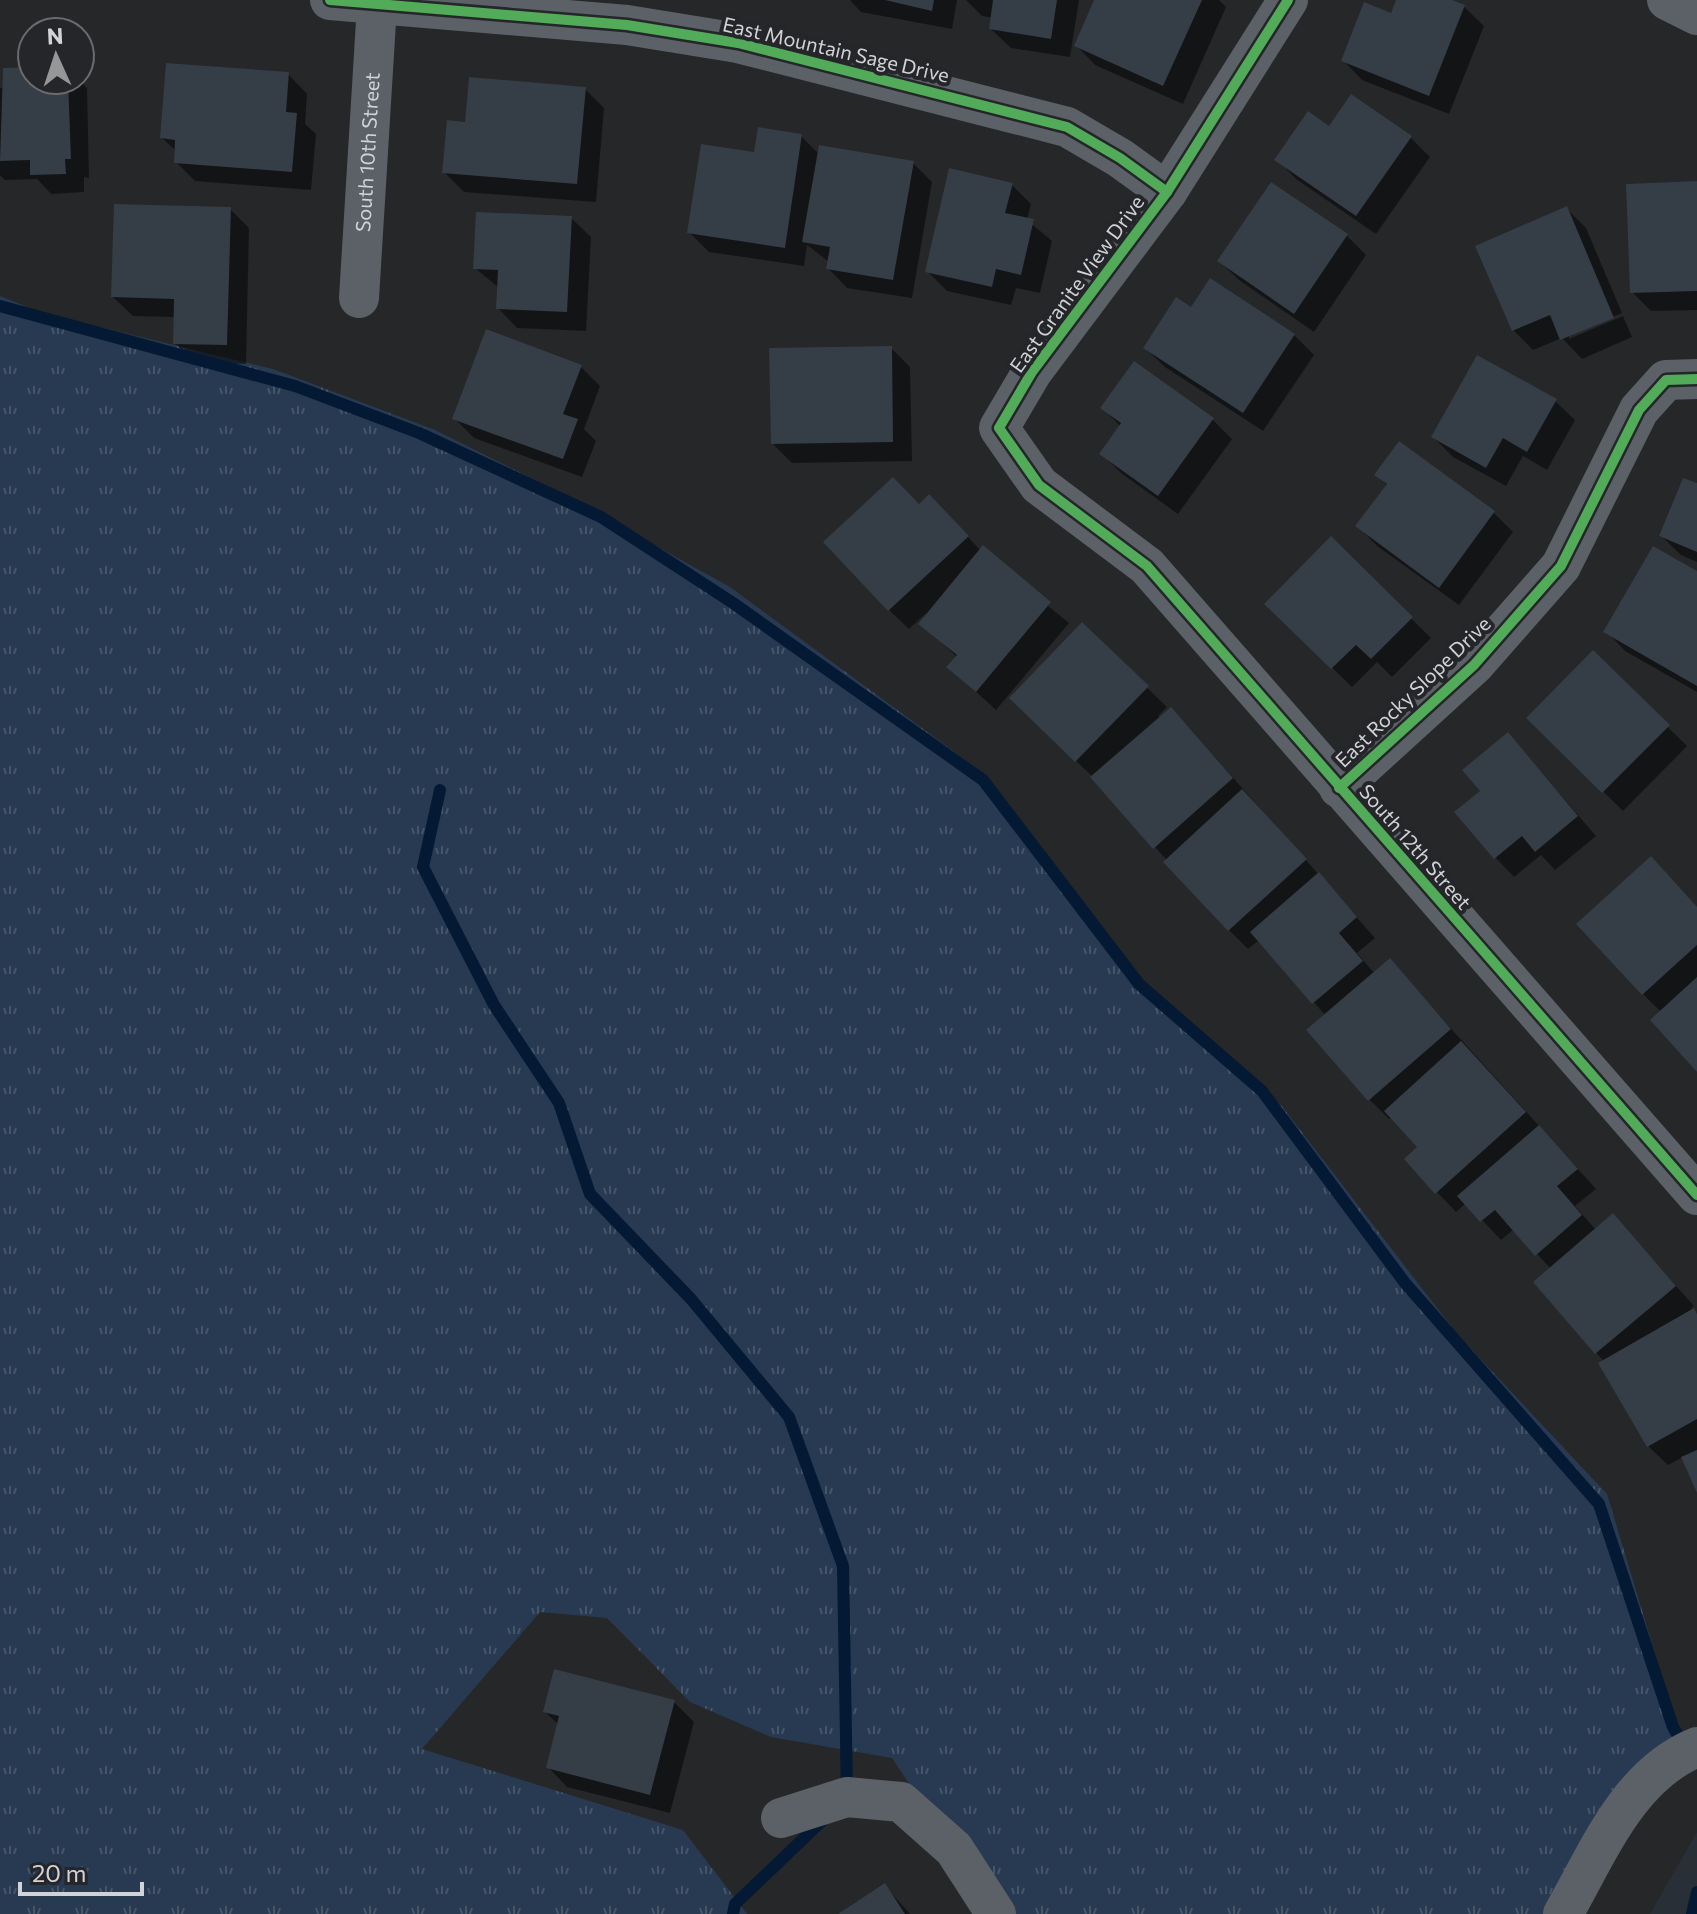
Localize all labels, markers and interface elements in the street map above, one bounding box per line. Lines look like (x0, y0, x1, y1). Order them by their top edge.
street label: East Mountain Sage Drive (721, 11, 952, 87)
north arrow (16, 16, 96, 96)
text: N (46, 22, 64, 49)
street label: South 10th Street (350, 72, 384, 233)
street label: East Granite View Drive (1004, 190, 1148, 376)
street label: East Rocky Slope Drive (1330, 611, 1495, 772)
street label: South 12th Street (1355, 779, 1477, 914)
scale bar (20, 1846, 142, 1896)
text: 20 m (32, 1858, 86, 1887)

